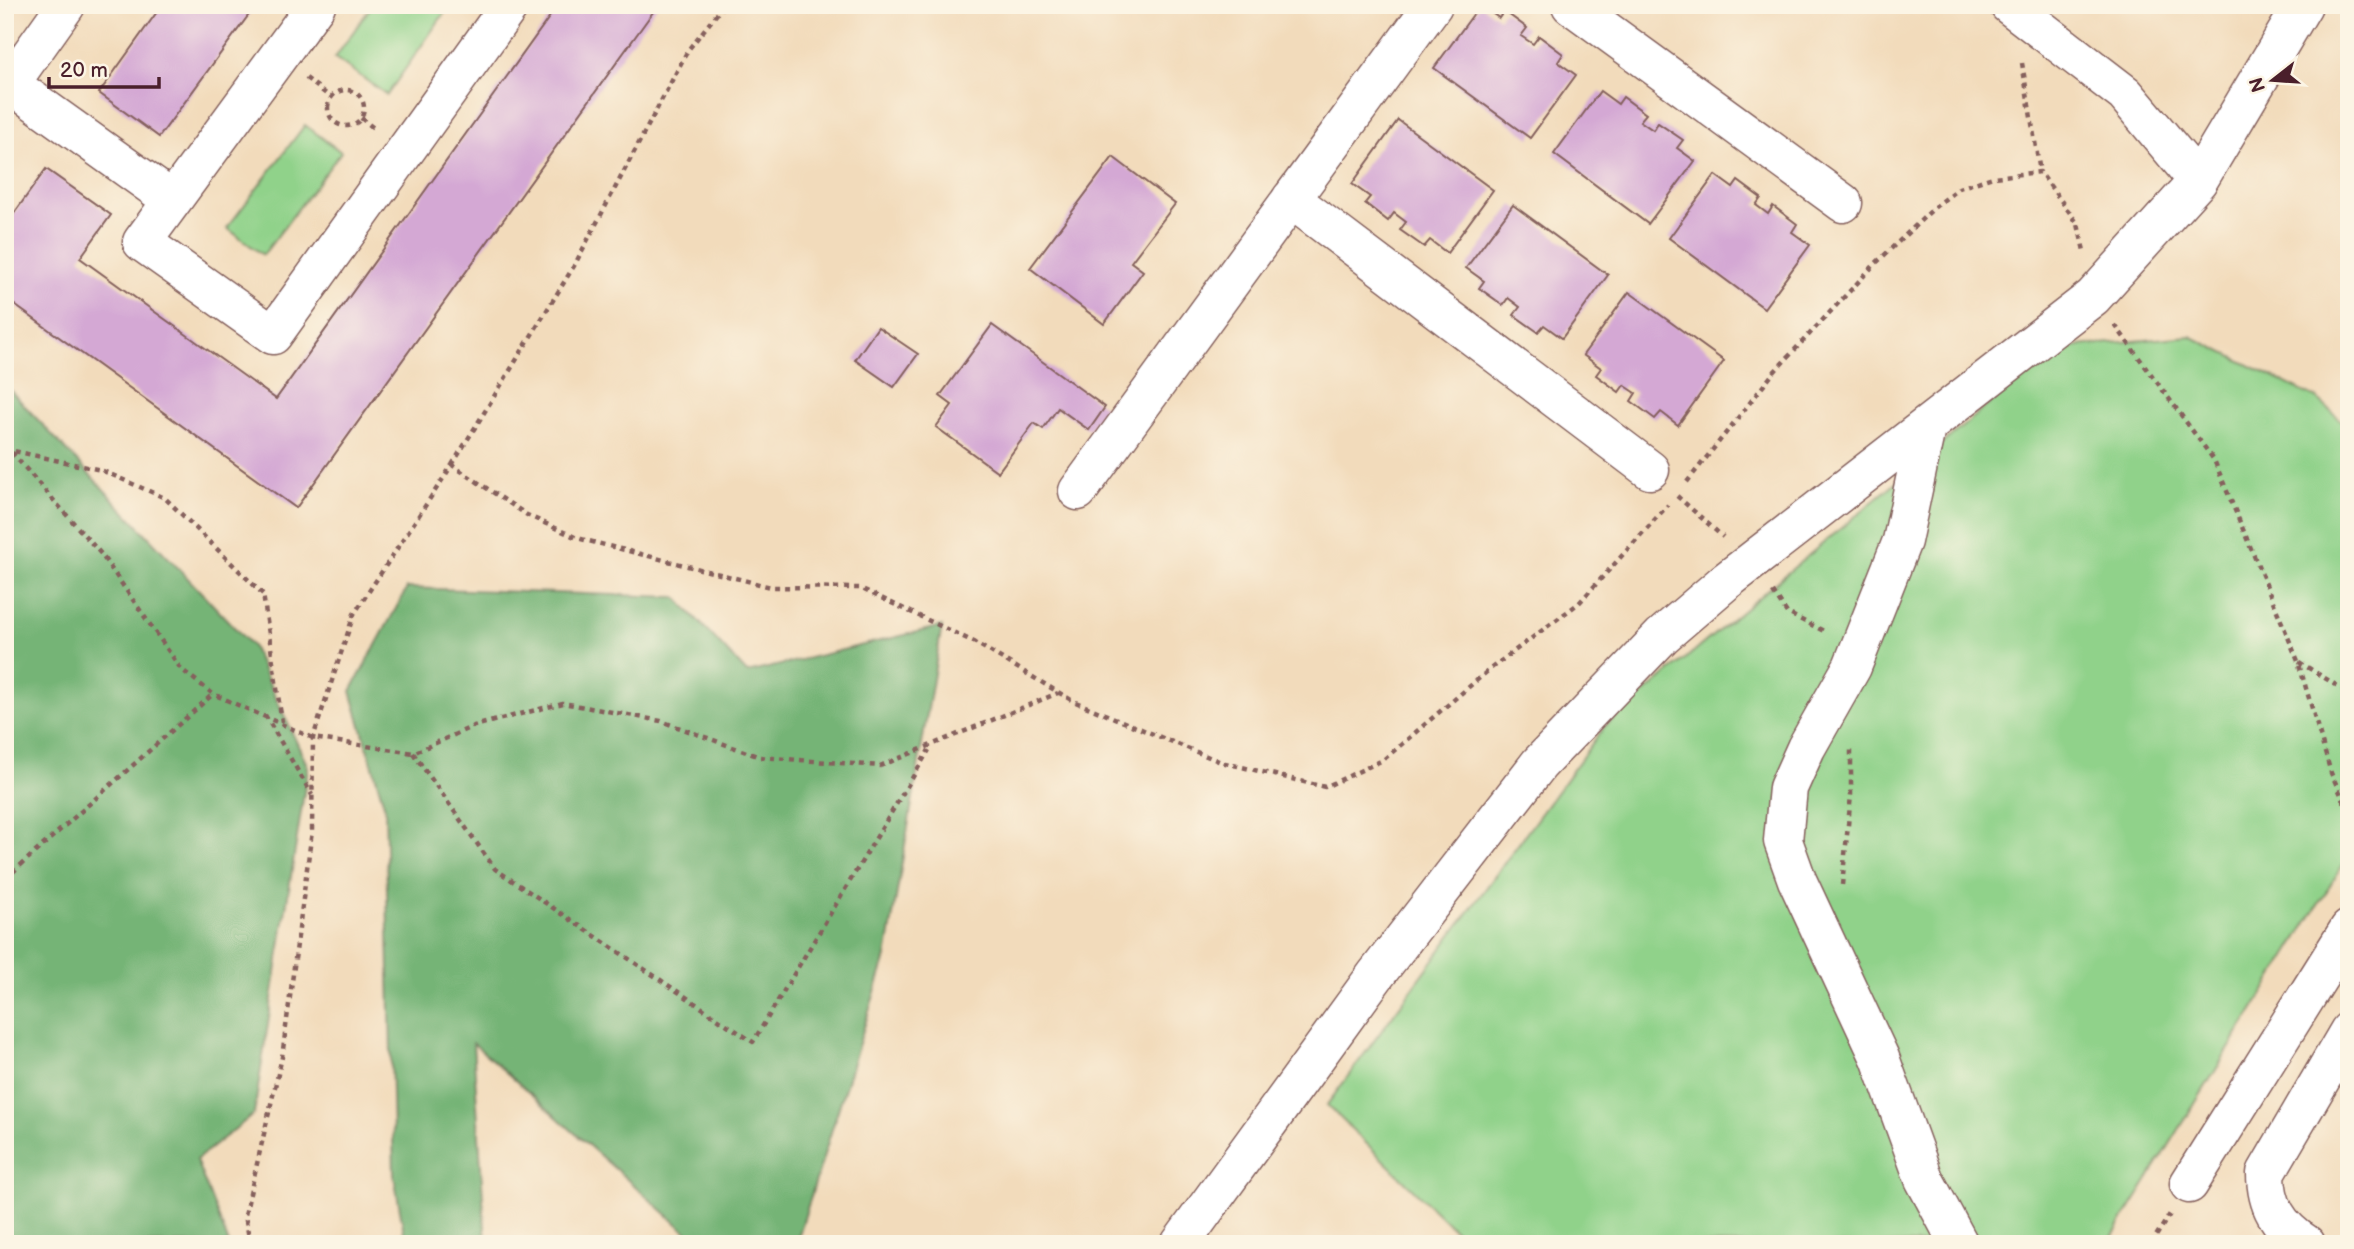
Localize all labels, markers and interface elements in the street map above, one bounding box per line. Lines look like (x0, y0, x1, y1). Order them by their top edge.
scale bar (49, 46, 159, 90)
north arrow (2238, 46, 2308, 116)
text: 20 m (60, 58, 108, 83)
text: N (2245, 74, 2271, 95)

